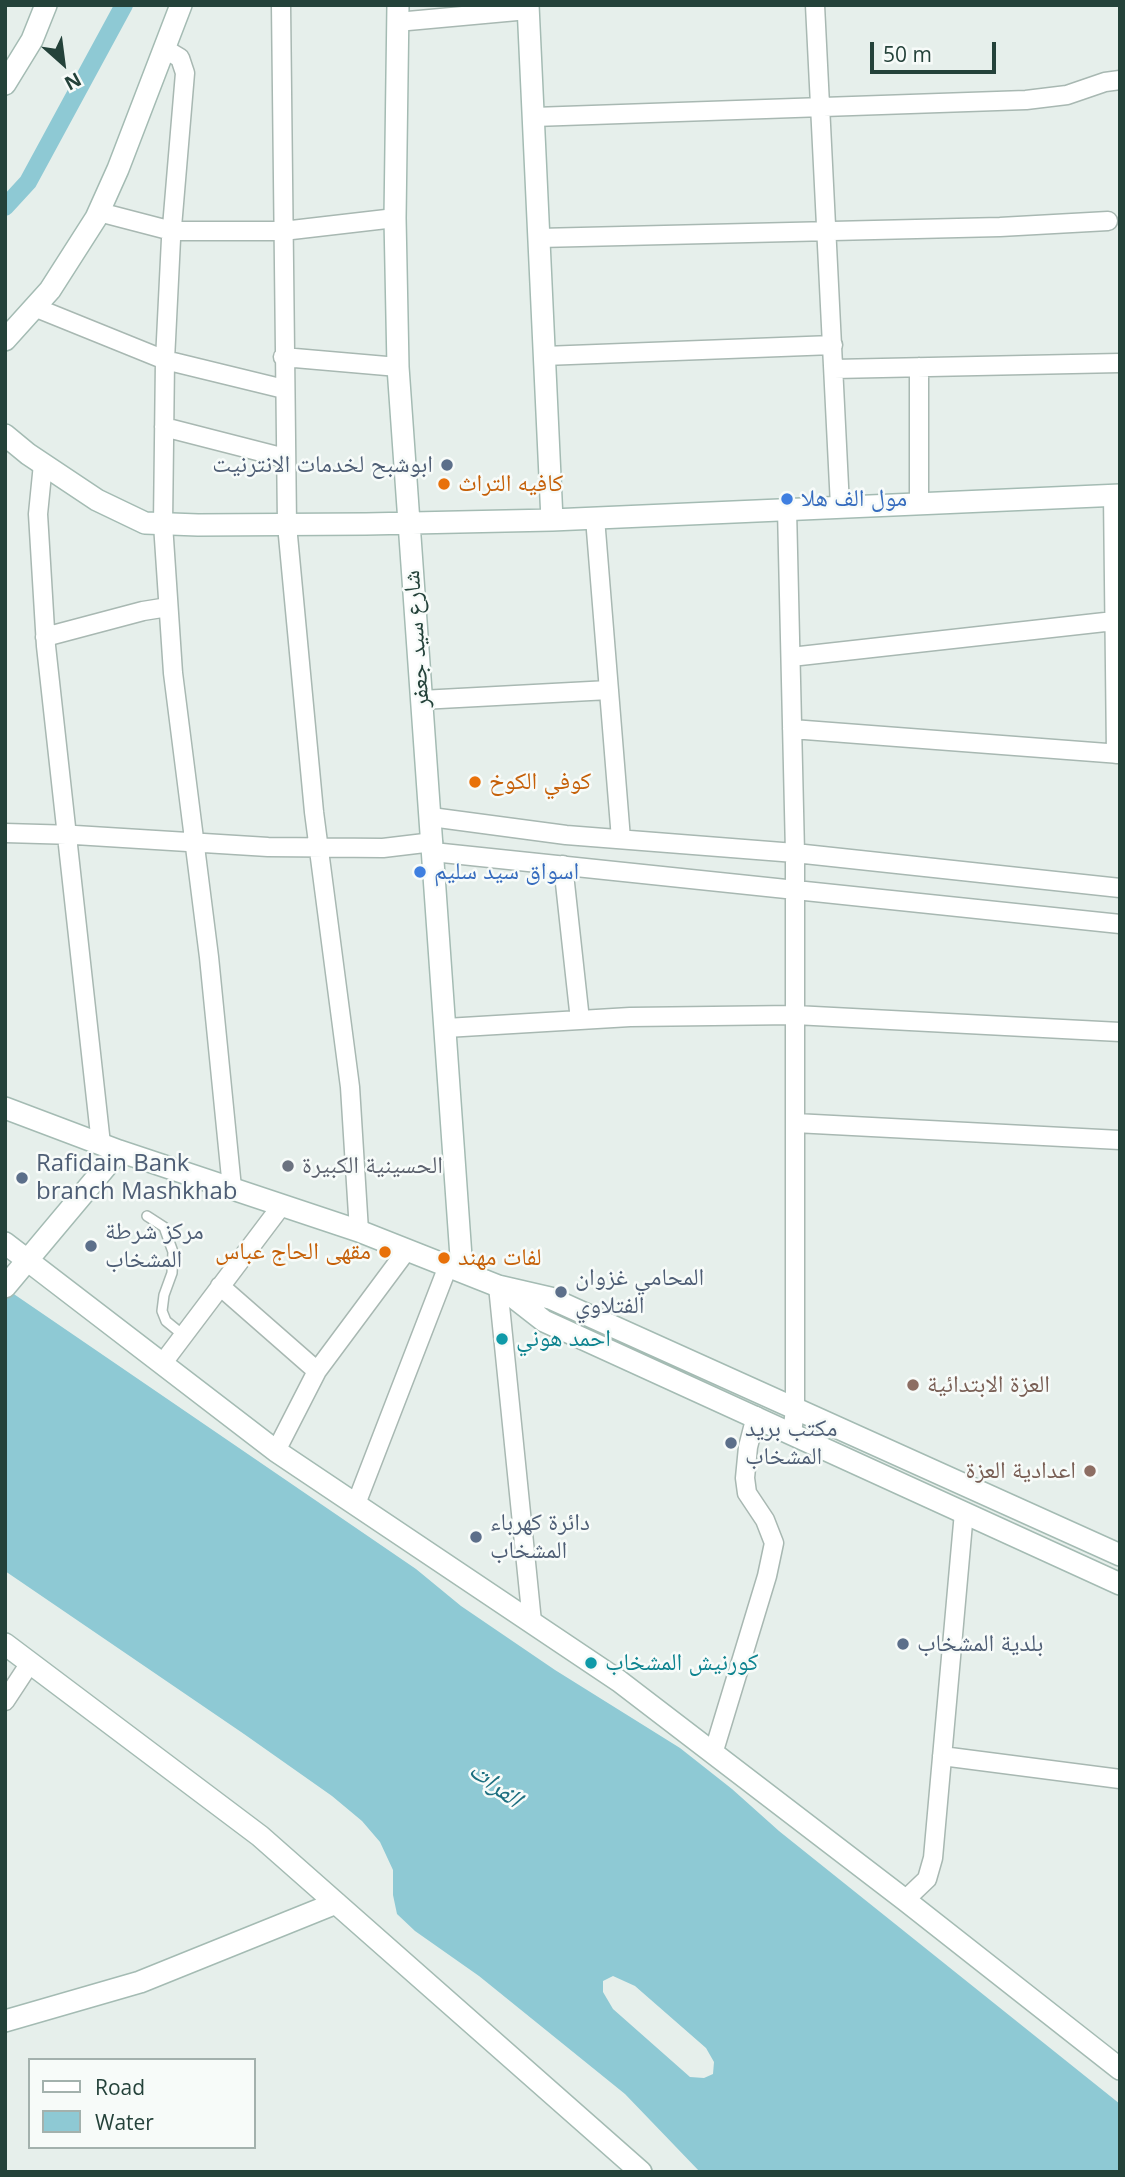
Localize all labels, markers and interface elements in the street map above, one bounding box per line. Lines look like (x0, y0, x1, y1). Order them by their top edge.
north arrow (28, 28, 98, 98)
scale bar (873, 28, 999, 72)
text: 50 m (883, 40, 932, 68)
text: N (60, 66, 86, 97)
place label: ابوشبح لخدمات الانترنيت (212, 451, 433, 479)
marker: ابوشبح لخدمات الانترنيت (439, 457, 455, 473)
place label: كافيه التراث (458, 470, 563, 498)
marker: كافيه التراث (436, 476, 452, 492)
place label: مول الف هلا (801, 485, 907, 513)
marker: مول الف هلا (779, 491, 795, 507)
street label: شارع سيد جعفر (398, 569, 436, 709)
place label: كوفي الكوخ (489, 768, 591, 796)
marker: كوفي الكوخ (467, 774, 483, 790)
place label: اسواق سيد سليم (434, 858, 579, 886)
marker: اسواق سيد سليم (412, 864, 428, 880)
place label: Rafidain Bank branch Mashkhab (36, 1150, 237, 1206)
place label: الحسينية الكبيرة (302, 1152, 443, 1180)
marker: الحسينية الكبيرة (280, 1158, 296, 1174)
marker: Rafidain Bank branch Mashkhab (14, 1170, 30, 1186)
place label: مركز شرطة المشخاب (105, 1218, 204, 1274)
marker: مركز شرطة المشخاب (83, 1238, 99, 1254)
place label: مقهى الحاج عباس (215, 1238, 371, 1266)
marker: مقهى الحاج عباس (377, 1244, 393, 1260)
place label: لفات مهند (458, 1244, 542, 1272)
marker: لفات مهند (436, 1250, 452, 1266)
place label: المحامي غزوان الفتلاوي (575, 1264, 704, 1320)
marker: المحامي غزوان الفتلاوي (553, 1284, 569, 1300)
place label: احمد هوني (516, 1325, 611, 1353)
marker: احمد هوني (494, 1331, 510, 1347)
place label: العزة الابتدائية (927, 1371, 1050, 1399)
marker: العزة الابتدائية (905, 1377, 921, 1393)
place label: مكتب بريد المشخاب (745, 1415, 837, 1471)
marker: مكتب بريد المشخاب (723, 1435, 739, 1451)
place label: اعدادية العزة (966, 1457, 1076, 1485)
marker: اعدادية العزة (1082, 1463, 1098, 1479)
place label: دائرة كهرباء المشخاب (490, 1509, 590, 1565)
marker: دائرة كهرباء المشخاب (468, 1529, 484, 1545)
place label: بلدية المشخاب (917, 1630, 1043, 1658)
marker: بلدية المشخاب (895, 1636, 911, 1652)
place label: كورنيش المشخاب (605, 1649, 759, 1677)
marker: كورنيش المشخاب (583, 1655, 599, 1671)
water label: الفرات (462, 1755, 528, 1815)
legend (28, 2058, 256, 2149)
text: Road (95, 2073, 145, 2101)
text: Water (95, 2108, 154, 2136)

